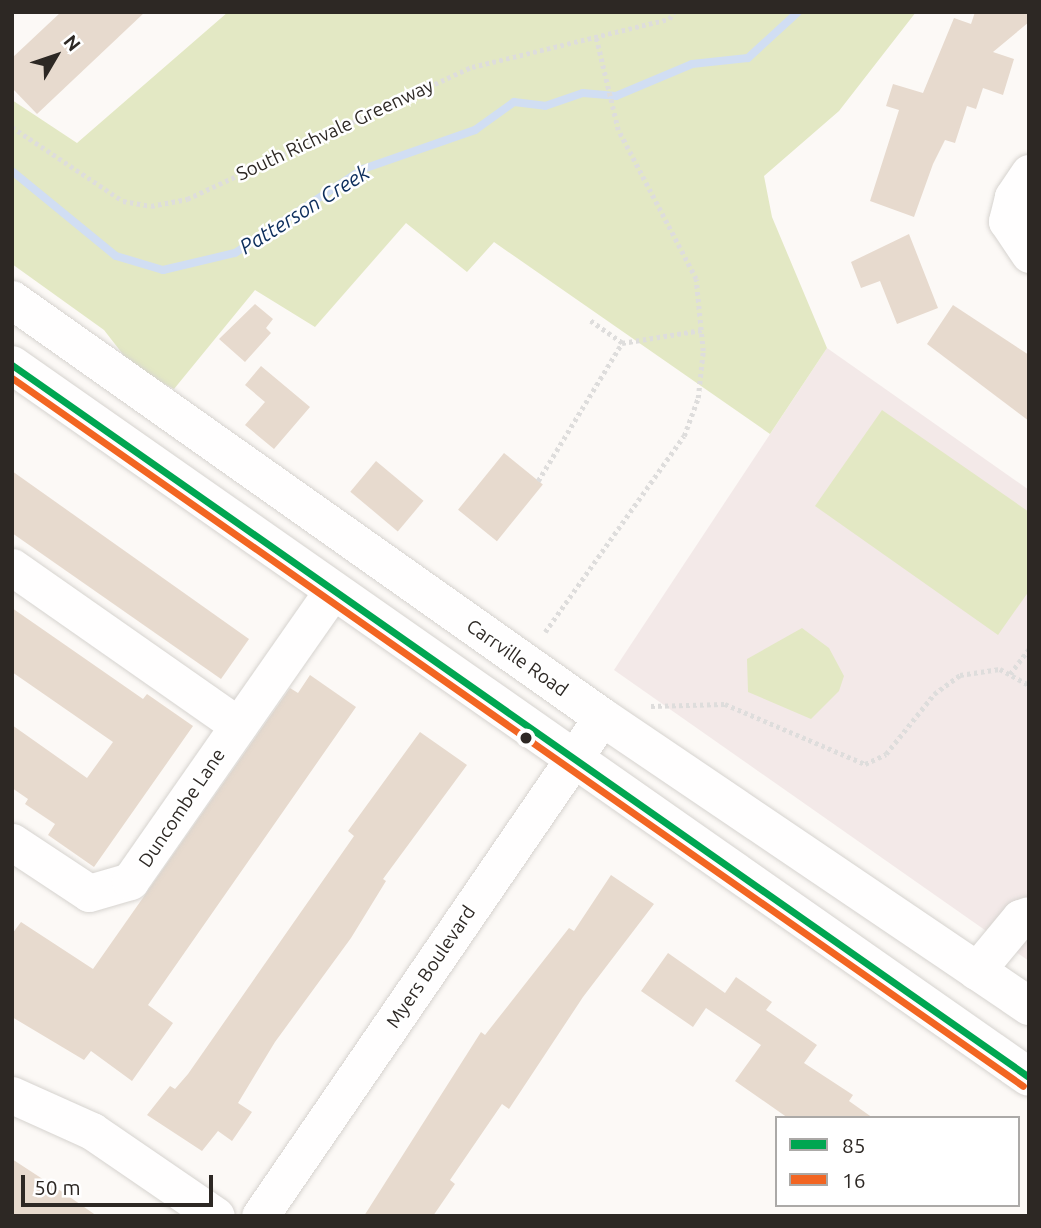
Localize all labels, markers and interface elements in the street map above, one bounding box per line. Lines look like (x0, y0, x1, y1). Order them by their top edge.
north arrow (21, 21, 91, 91)
text: N (59, 30, 85, 55)
street label: South Richvale Greenway (233, 74, 437, 186)
water label: Patterson Creek (234, 159, 374, 259)
street label: Carrville Road (462, 615, 572, 701)
unlabelled marker (519, 731, 533, 745)
street label: Duncombe Lane (134, 744, 230, 872)
street label: Myers Boulevard (382, 901, 480, 1033)
legend (775, 1116, 1020, 1207)
text: 85 (842, 1133, 866, 1157)
scale bar (24, 1162, 217, 1206)
text: 16 (842, 1168, 866, 1192)
text: 50 m (34, 1175, 81, 1199)

